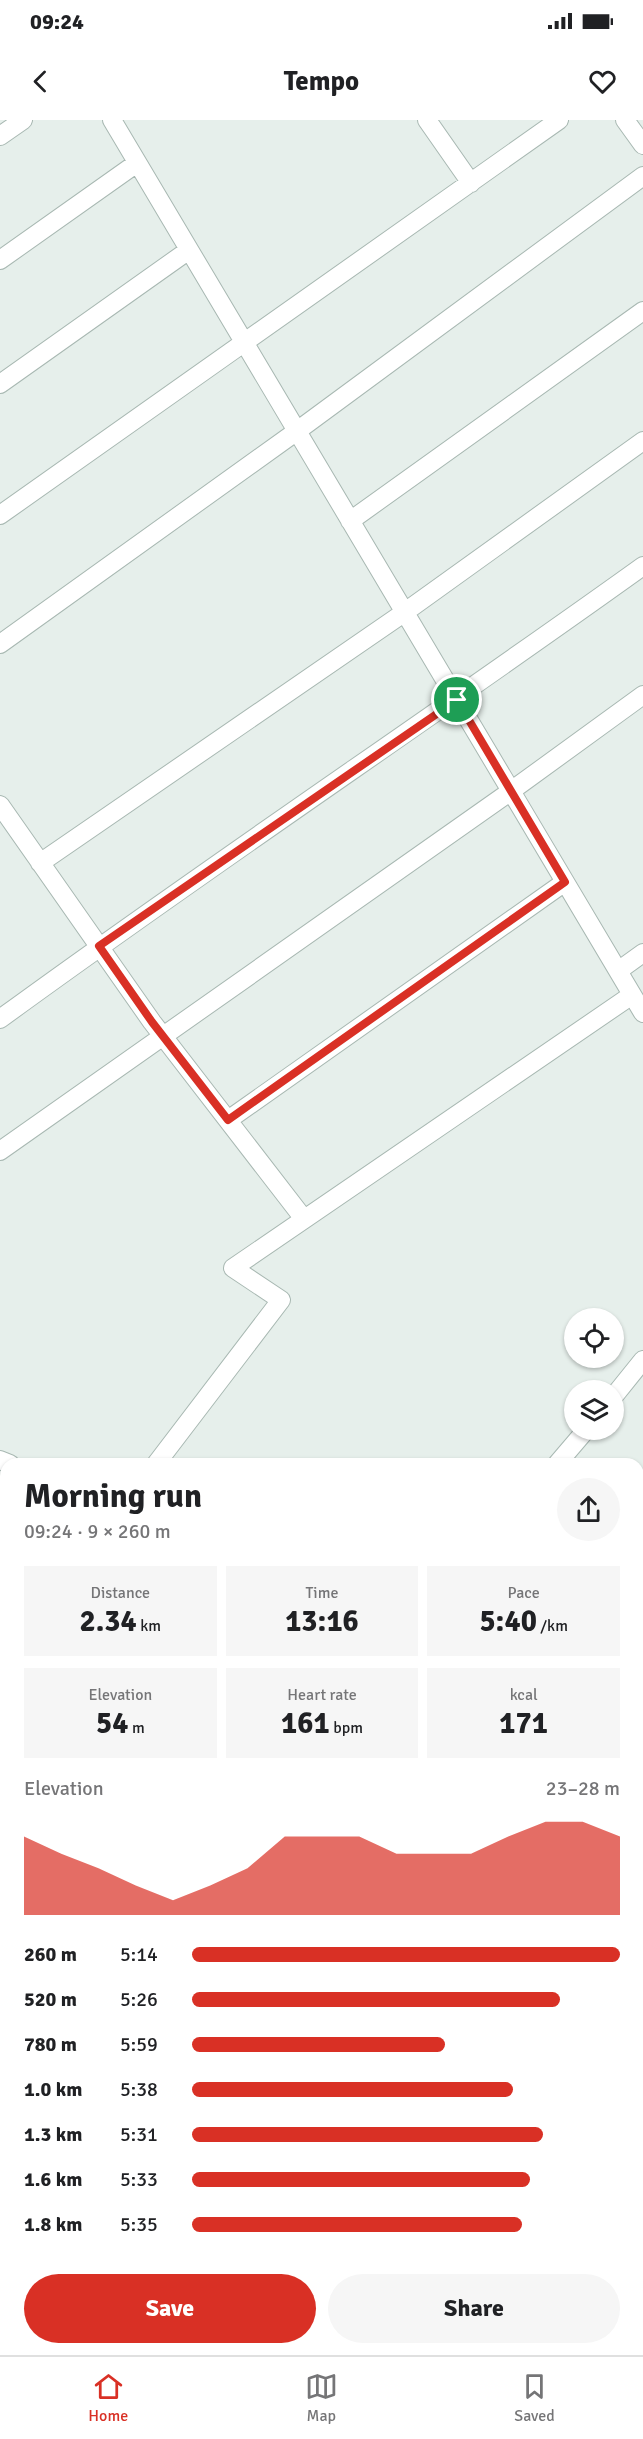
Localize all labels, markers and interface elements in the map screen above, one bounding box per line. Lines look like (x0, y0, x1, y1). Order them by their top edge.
text: 09:24 (30, 8, 84, 35)
icon: back (24, 65, 57, 98)
text: Tempo (284, 65, 359, 98)
icon: heart (586, 65, 619, 98)
pin (431, 674, 482, 725)
icon: arrive (440, 683, 473, 716)
map controls (564, 1308, 624, 1440)
button: locate (564, 1308, 624, 1368)
button: layers (564, 1380, 624, 1440)
text: Morning run (24, 1476, 202, 1517)
button: share (557, 1478, 620, 1541)
text: 09:24 · 9 × 260 m (24, 1519, 171, 1544)
text: Distance (91, 1583, 150, 1603)
text: Time (306, 1583, 338, 1603)
text: Pace (508, 1583, 540, 1603)
text: 2.34 (80, 1603, 137, 1640)
text: 13:16 (285, 1603, 359, 1640)
text: 5:40 (479, 1603, 537, 1640)
text: km (137, 1616, 161, 1636)
text: /km (537, 1616, 568, 1636)
text: Elevation (88, 1685, 152, 1705)
text: Heart rate (287, 1685, 357, 1705)
text: kcal (510, 1685, 538, 1705)
text: 54 (96, 1705, 128, 1742)
text: 161 (281, 1705, 330, 1742)
text: 171 (499, 1705, 548, 1742)
text: m (128, 1718, 145, 1738)
text: bpm (330, 1718, 363, 1738)
text: Elevation (24, 1776, 104, 1801)
text: 23–28 m (546, 1776, 620, 1801)
text: 260 m (24, 1942, 77, 1967)
text: 5:14 (120, 1942, 158, 1967)
text: 520 m (24, 1987, 77, 2012)
text: 5:26 (120, 1987, 158, 2012)
text: 780 m (24, 2032, 77, 2057)
text: 5:59 (120, 2032, 158, 2057)
text: 1.0 km (24, 2077, 82, 2102)
text: 5:38 (120, 2077, 158, 2102)
text: 1.3 km (24, 2122, 82, 2147)
text: 5:31 (120, 2122, 158, 2147)
text: 1.6 km (24, 2167, 82, 2192)
text: 5:33 (120, 2167, 158, 2192)
text: 1.8 km (24, 2212, 82, 2237)
text: 5:35 (120, 2212, 158, 2237)
button: Save (24, 2274, 316, 2343)
button: Share (328, 2274, 620, 2343)
tab: Home (88, 2370, 128, 2426)
tab: Map (305, 2370, 338, 2426)
tab: Saved (514, 2370, 555, 2426)

